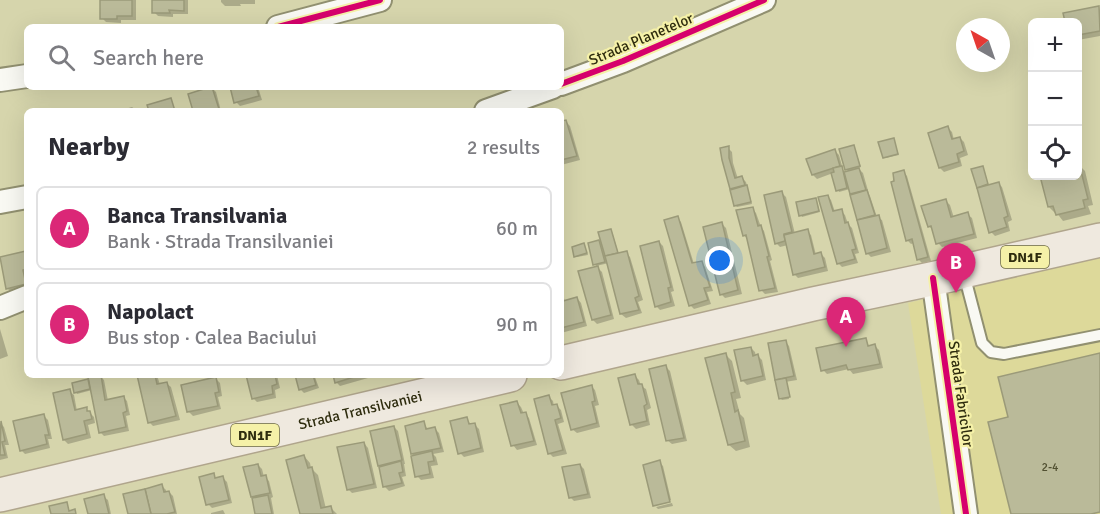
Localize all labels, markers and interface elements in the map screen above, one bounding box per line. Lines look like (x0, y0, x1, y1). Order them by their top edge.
street label: Strada Planetelor (586, 9, 696, 69)
north arrow (956, 18, 1010, 72)
map controls (1028, 18, 1082, 180)
button: + (1028, 18, 1082, 72)
search box (24, 24, 564, 90)
icon: search (45, 41, 78, 74)
text: Search here (93, 44, 204, 71)
button: − (1028, 72, 1082, 126)
button: locate (1028, 126, 1082, 180)
text: Nearby (48, 131, 129, 163)
text: 2 results (467, 135, 540, 160)
text: Banca Transilvania (107, 202, 287, 229)
text: A (63, 216, 76, 241)
text: 60 m (496, 216, 538, 241)
text: Bank · Strada Transilvaniei (107, 229, 334, 254)
pin: B (936, 244, 976, 293)
your location (705, 246, 734, 275)
road number: DN1F (1001, 246, 1049, 268)
text: Napolact (107, 298, 194, 325)
pin: A (826, 298, 866, 347)
text: B (63, 312, 76, 337)
text: 90 m (496, 312, 538, 337)
text: Bus stop · Calea Baciului (107, 325, 317, 350)
street label: Strada Fabricilor (945, 340, 977, 449)
street label: Strada Transilvaniei (297, 387, 424, 434)
road number: DN1F (231, 424, 279, 446)
house number: 2-4 (1041, 460, 1059, 475)

